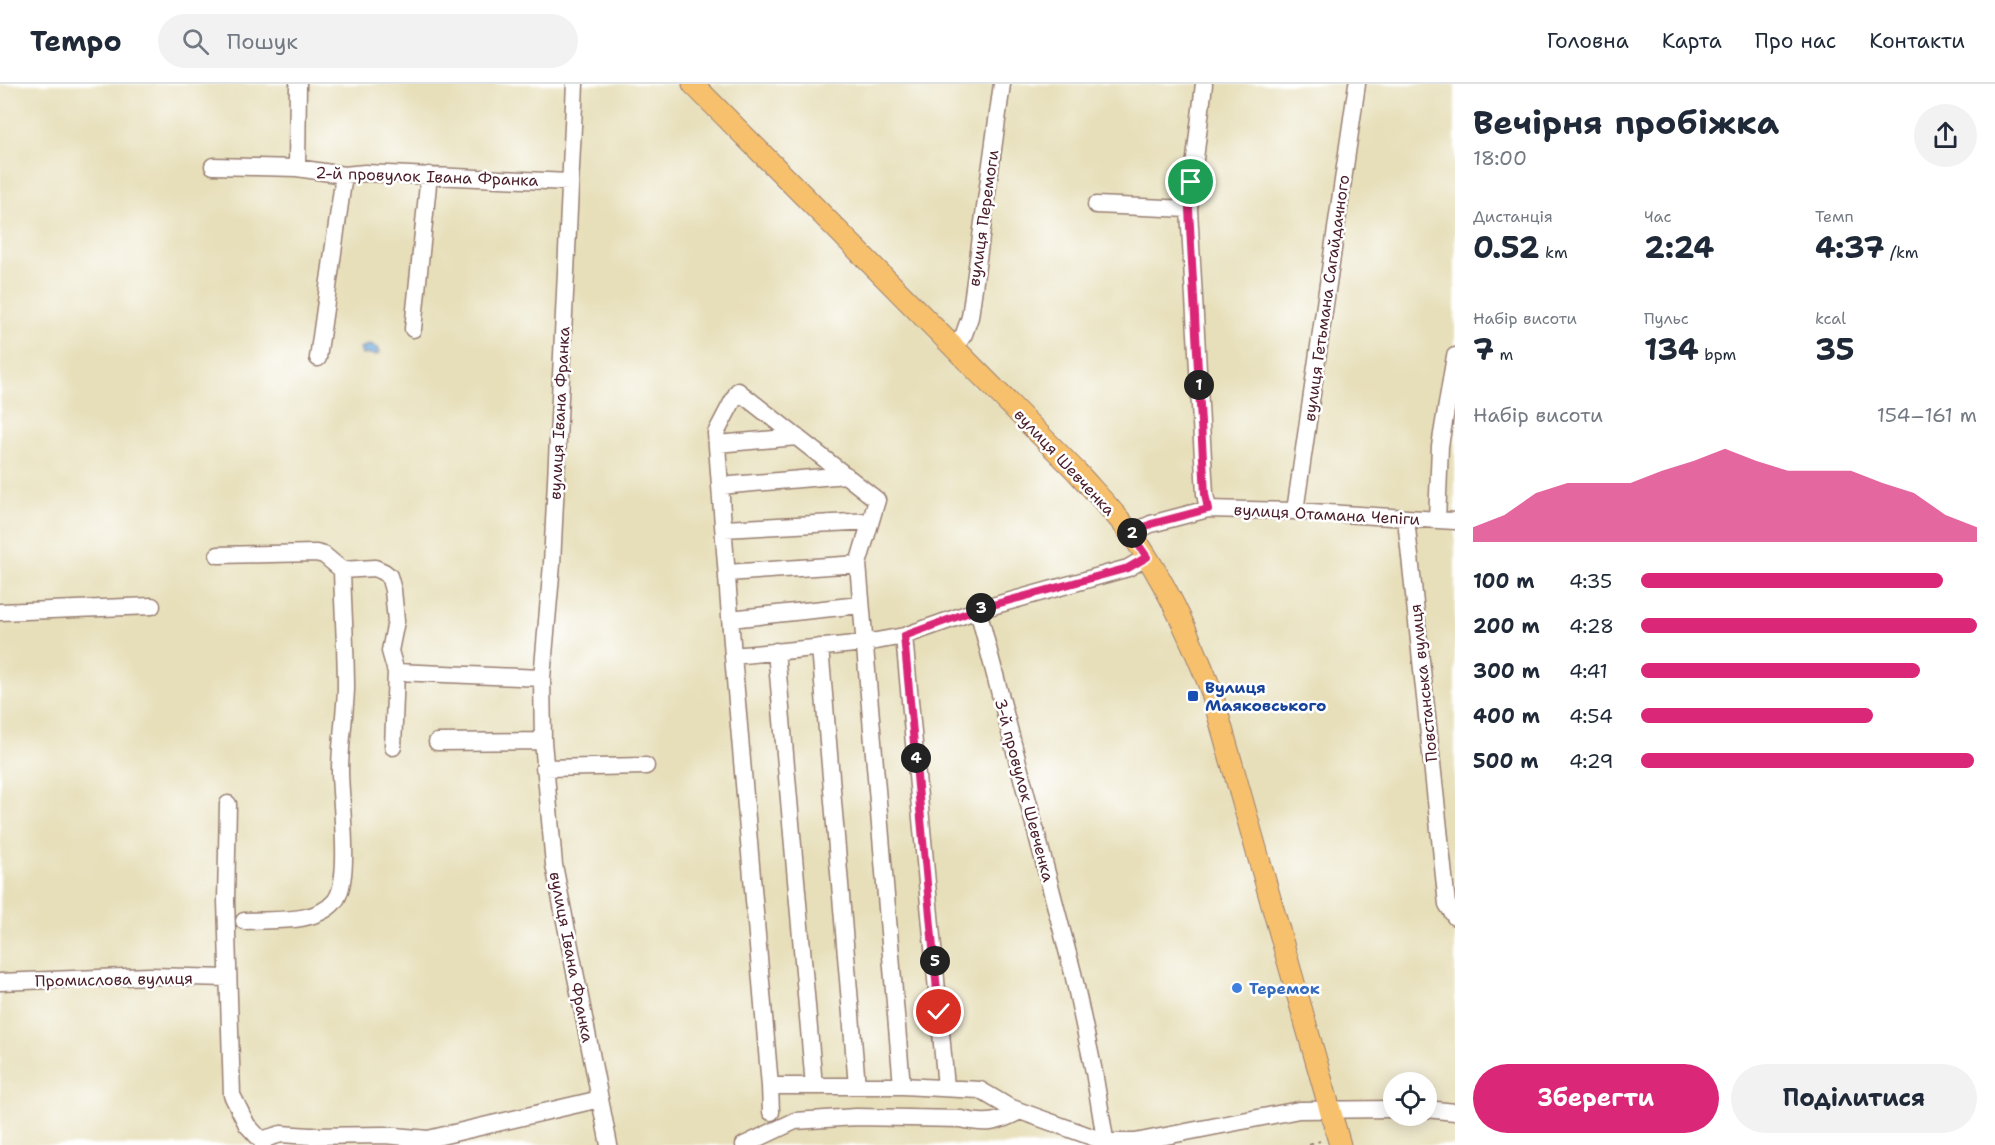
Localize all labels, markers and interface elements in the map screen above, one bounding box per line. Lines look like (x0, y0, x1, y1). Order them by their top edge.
search box (158, 14, 578, 68)
text: Tempo (30, 22, 122, 60)
icon: search (179, 25, 212, 58)
text: Пошук (227, 27, 298, 56)
text: Головна (1547, 27, 1629, 55)
text: Карта (1662, 27, 1722, 55)
text: Про нас (1755, 27, 1836, 55)
text: Контакти (1869, 27, 1965, 55)
text: Вечірня пробіжка (1473, 100, 1779, 145)
button: share (1914, 104, 1977, 167)
text: 18:00 (1473, 145, 1527, 171)
street label: вулиця Перемоги (964, 148, 1003, 288)
pin (1165, 156, 1216, 207)
street label: 2-й провулок Івана Франка (315, 162, 539, 191)
icon: arrive (1174, 165, 1207, 198)
street label: вулиця Гетьмана Сагайдачного (1299, 173, 1354, 423)
text: Дистанція (1473, 206, 1553, 227)
text: Час (1644, 206, 1672, 227)
text: Темп (1815, 206, 1854, 227)
text: 0.52 (1473, 227, 1540, 268)
text: 2:24 (1644, 227, 1714, 268)
text: 4:37 (1815, 227, 1885, 268)
text: km (1540, 242, 1568, 263)
text: /km (1885, 242, 1919, 263)
text: Набір висоти (1473, 308, 1577, 329)
text: Пульс (1644, 308, 1689, 329)
text: kcal (1815, 308, 1846, 329)
street label: вулиця Івана Франка (544, 326, 575, 500)
text: 7 (1473, 329, 1494, 370)
text: 134 (1644, 329, 1699, 370)
text: 35 (1815, 329, 1855, 370)
text: m (1494, 344, 1513, 365)
text: bpm (1699, 344, 1736, 365)
pin: 1 (1184, 370, 1214, 400)
text: 1 (1195, 374, 1203, 395)
text: Набір висоти (1473, 402, 1603, 428)
text: 154–161 m (1877, 402, 1977, 428)
street label: вулиця Шевченка (1010, 404, 1120, 520)
street label: вулиця Отамана Чепіги (1233, 499, 1421, 530)
pin: 2 (1117, 518, 1147, 548)
text: 2 (1126, 522, 1138, 543)
text: 100 m (1473, 568, 1535, 594)
text: 4:35 (1569, 568, 1612, 594)
pin: 3 (966, 593, 996, 623)
text: 3 (975, 597, 987, 618)
street label: Повстанська вулиця (1405, 603, 1442, 763)
text: 200 m (1473, 613, 1540, 639)
text: 4:28 (1569, 613, 1614, 639)
text: 300 m (1473, 658, 1540, 684)
text: 4:41 (1569, 658, 1608, 684)
place label: Вулиця Маяковського (1205, 677, 1326, 716)
marker: Вулиця Маяковського (1186, 689, 1200, 703)
street label: 3-й провулок Шевченка (990, 696, 1059, 884)
text: 400 m (1473, 703, 1540, 729)
text: 4:54 (1569, 703, 1613, 729)
pin: 4 (901, 743, 931, 773)
text: 4 (910, 747, 922, 768)
text: 500 m (1473, 748, 1539, 774)
text: 4:29 (1569, 748, 1614, 774)
street label: вулиця Івана Франка (545, 870, 598, 1044)
pin: 5 (920, 946, 950, 976)
text: 5 (930, 950, 940, 971)
street label: Промислова вулиця (35, 968, 193, 991)
place label: Теремок (1249, 978, 1320, 999)
marker: Теремок (1230, 981, 1244, 995)
pin (913, 986, 964, 1037)
icon: check (922, 995, 955, 1028)
button: Зберегти (1473, 1064, 1719, 1133)
button: Поділитися (1731, 1064, 1977, 1133)
map controls (1383, 1072, 1437, 1126)
button: locate (1383, 1072, 1437, 1126)

